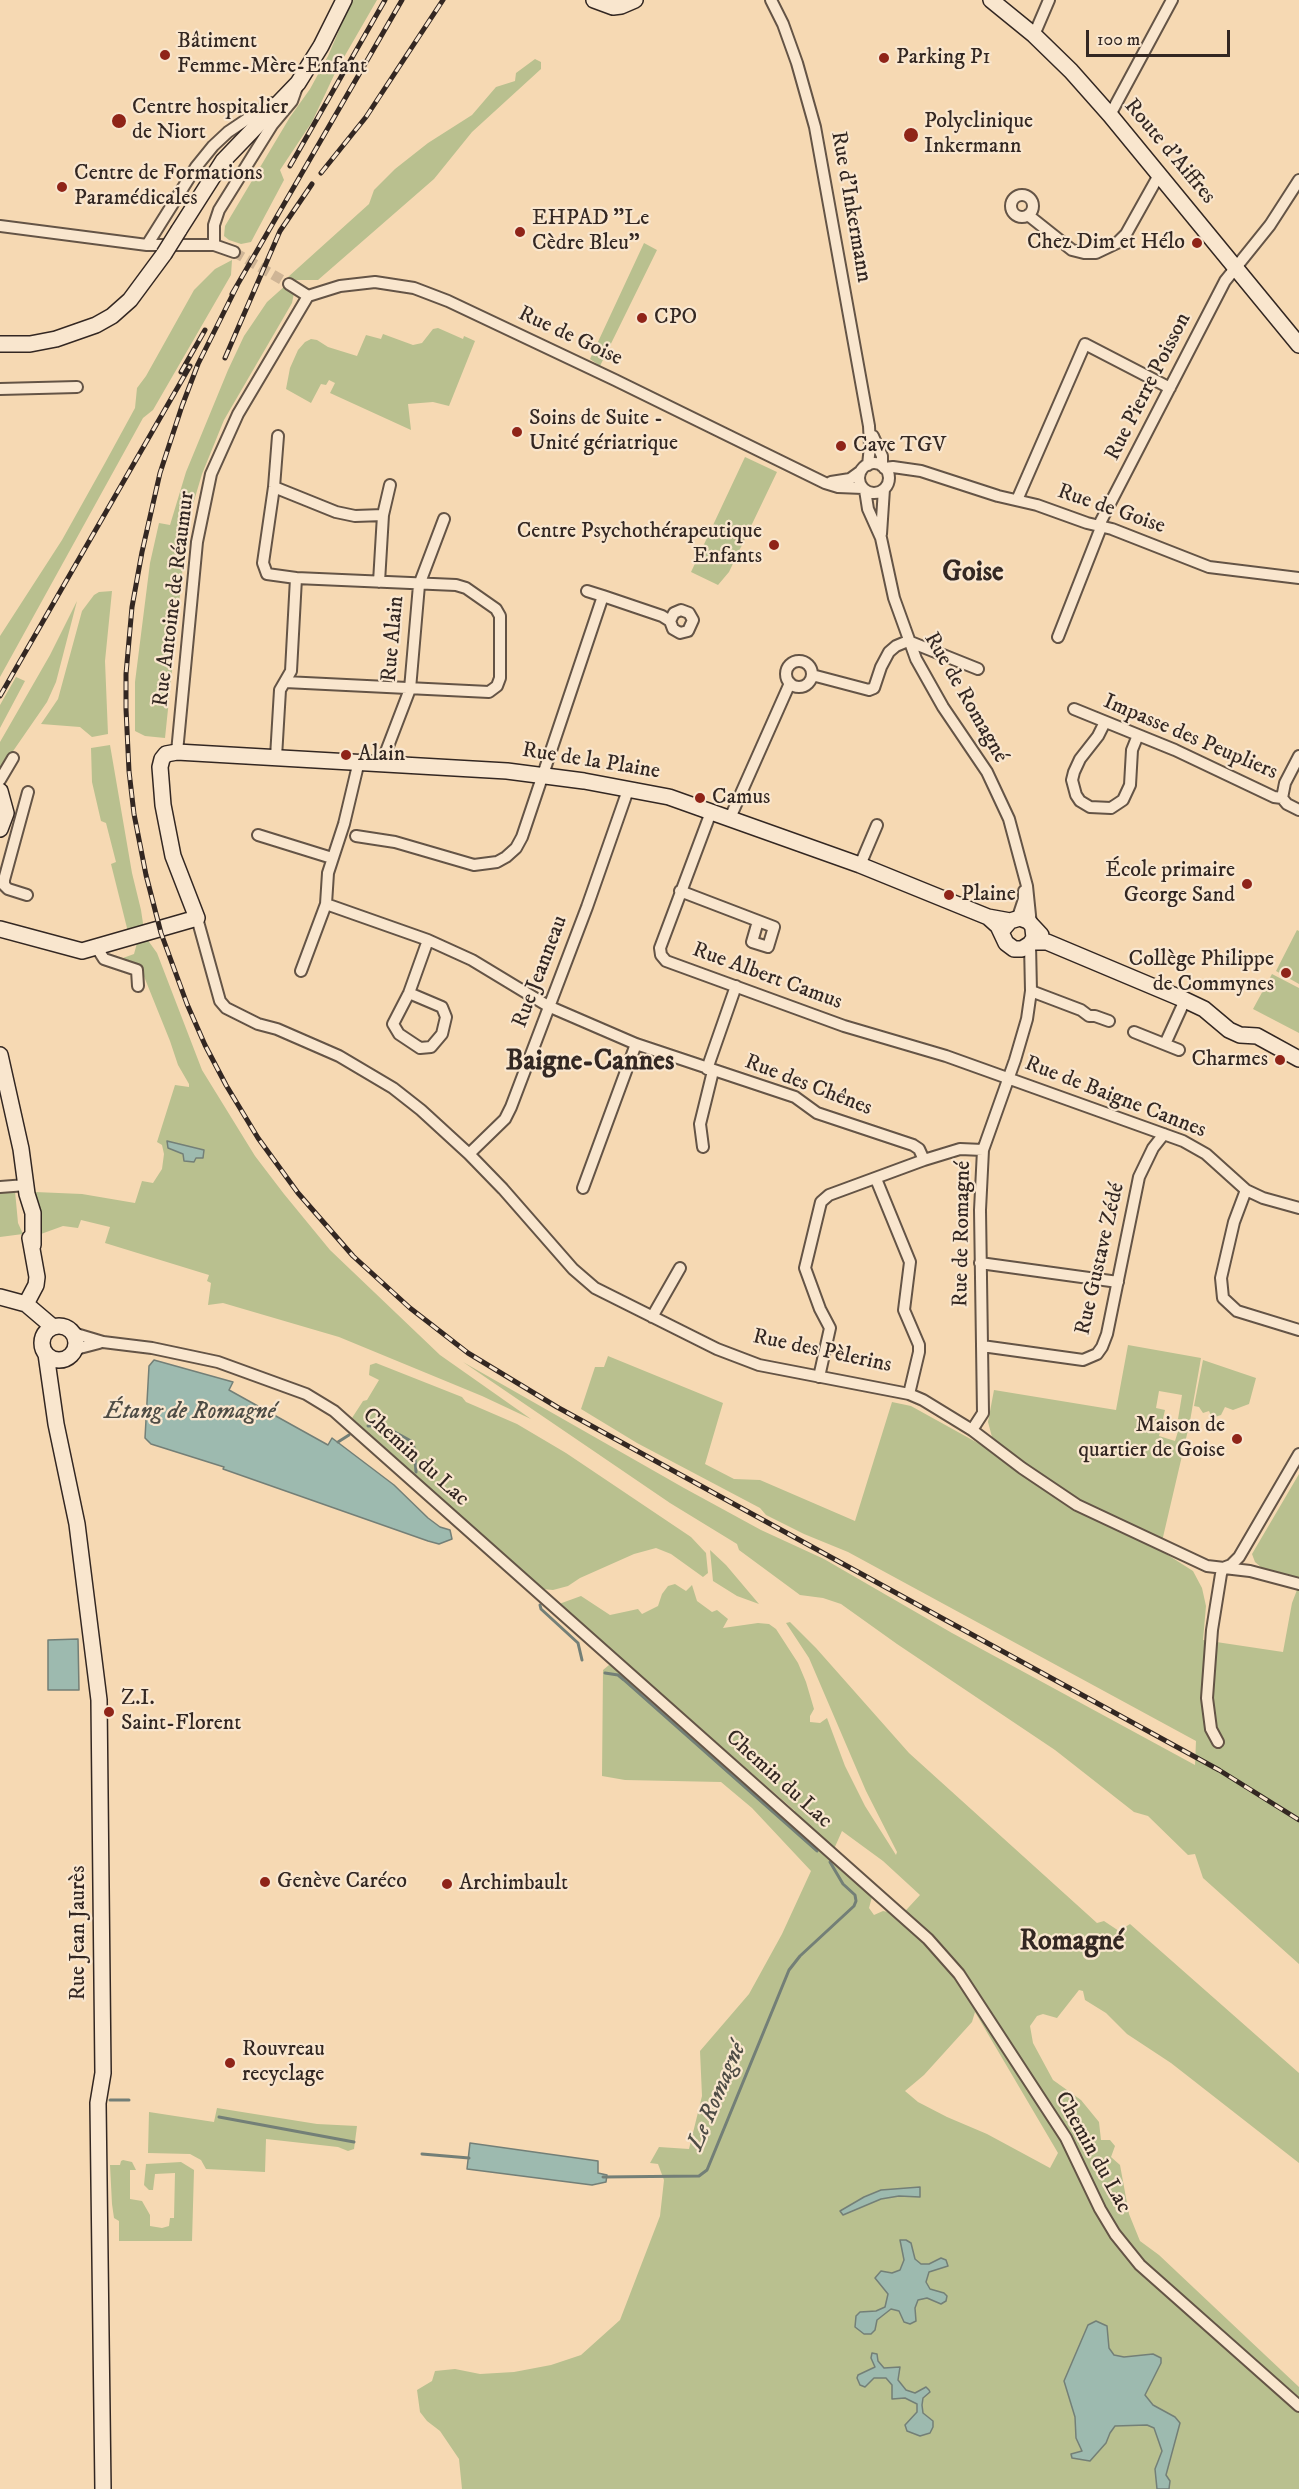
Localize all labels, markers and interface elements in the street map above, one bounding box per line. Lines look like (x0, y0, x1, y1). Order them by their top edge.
scale bar (1089, 18, 1233, 56)
place label: Bâtiment Femme-Mère-Enfant (177, 29, 367, 80)
text: 100 m (1097, 29, 1140, 51)
place label: Parking P1 (896, 45, 991, 71)
marker: Bâtiment Femme-Mère-Enfant (158, 48, 172, 62)
marker: Parking P1 (877, 51, 891, 65)
street label: Route d'Aiffres (1117, 94, 1221, 210)
place label: Centre hospitalier de Niort (132, 95, 288, 146)
place label: Polyclinique Inkermann (924, 109, 1033, 160)
marker: Centre hospitalier de Niort (110, 112, 128, 130)
marker: Polyclinique Inkermann (902, 126, 920, 144)
street label: Rue d'Inkermann (824, 129, 876, 285)
place label: Centre de Formations Paramédicales (74, 161, 263, 212)
marker: Centre de Formations Paramédicales (55, 180, 69, 194)
place label: EHPAD "Le Cèdre Bleu" (532, 206, 649, 258)
marker: EHPAD "Le Cèdre Bleu" (513, 225, 527, 239)
place label: Chez Dim et Hélo (1027, 230, 1185, 256)
marker: Chez Dim et Hélo (1190, 236, 1204, 250)
street label: Rue de Goise (514, 301, 626, 373)
place label: CPO (654, 305, 697, 331)
street label: Rue Pierre Poisson (1100, 309, 1198, 465)
marker: CPO (635, 311, 649, 325)
place label: Soins de Suite - Unité gériatrique (529, 406, 678, 458)
marker: Soins de Suite - Unité gériatrique (510, 425, 524, 439)
place label: Cave TGV (853, 433, 946, 459)
marker: Cave TGV (834, 439, 848, 453)
street label: Rue de Goise (1054, 479, 1168, 541)
street label: Rue Antoine de Réaumur (149, 490, 201, 708)
place label: Centre Psychothérapeutique Enfants (517, 519, 762, 570)
marker: Centre Psychothérapeutique Enfants (767, 538, 781, 552)
district label: Goise (942, 557, 1004, 591)
street label: Rue Alain (377, 595, 411, 683)
street label: Rue de Romagné (917, 628, 1013, 768)
street label: Impasse des Peupliers (1099, 689, 1281, 787)
street label: Rue de la Plaine (520, 738, 662, 786)
place label: Alain (358, 742, 405, 768)
marker: Alain (339, 748, 353, 762)
place label: Camus (712, 785, 770, 811)
marker: Camus (693, 791, 707, 805)
place label: École primaire George Sand (1105, 858, 1235, 909)
marker: École primaire George Sand (1240, 877, 1254, 891)
place label: Plaine (961, 882, 1016, 908)
marker: Plaine (942, 888, 956, 902)
street label: Rue Jeanneau (508, 912, 574, 1032)
street label: Rue Albert Camus (689, 938, 845, 1016)
place label: Collège Philippe de Commynes (1129, 947, 1274, 998)
marker: Collège Philippe de Commynes (1279, 966, 1293, 980)
district label: Baigne-Cannes (506, 1046, 674, 1080)
place label: Charmes (1191, 1047, 1268, 1073)
street label: Rue des Chênes (741, 1050, 875, 1122)
street label: Rue de Baigne Cannes (1021, 1051, 1209, 1145)
marker: Charmes (1273, 1053, 1287, 1067)
street label: Rue de Romagné (949, 1161, 977, 1307)
street label: Rue Gustave Zédé (1071, 1180, 1131, 1338)
street label: Rue des Pèlerins (750, 1324, 894, 1380)
water label: Étang de Romagné (104, 1399, 276, 1427)
street label: Chemin du Lac (356, 1403, 474, 1513)
place label: Maison de quartier de Goise (1078, 1413, 1225, 1464)
marker: Maison de quartier de Goise (1230, 1432, 1244, 1446)
place label: Z.I. Saint-Florent (121, 1686, 241, 1738)
marker: Z.I. Saint-Florent (102, 1705, 116, 1719)
street label: Chemin du Lac (719, 1725, 837, 1835)
street label: Rue Jean Jaurès (66, 1865, 92, 2001)
place label: Genève Caréco (277, 1869, 407, 1895)
place label: Archimbault (459, 1871, 568, 1897)
marker: Genève Caréco (258, 1875, 272, 1889)
marker: Archimbault (440, 1877, 454, 1891)
district label: Romagné (1020, 1926, 1124, 1960)
place label: Rouvreau recyclage (242, 2037, 325, 2088)
water label: Le Romagné (682, 2039, 754, 2155)
marker: Rouvreau recyclage (223, 2056, 237, 2070)
street label: Chemin du Lac (1048, 2088, 1136, 2218)

